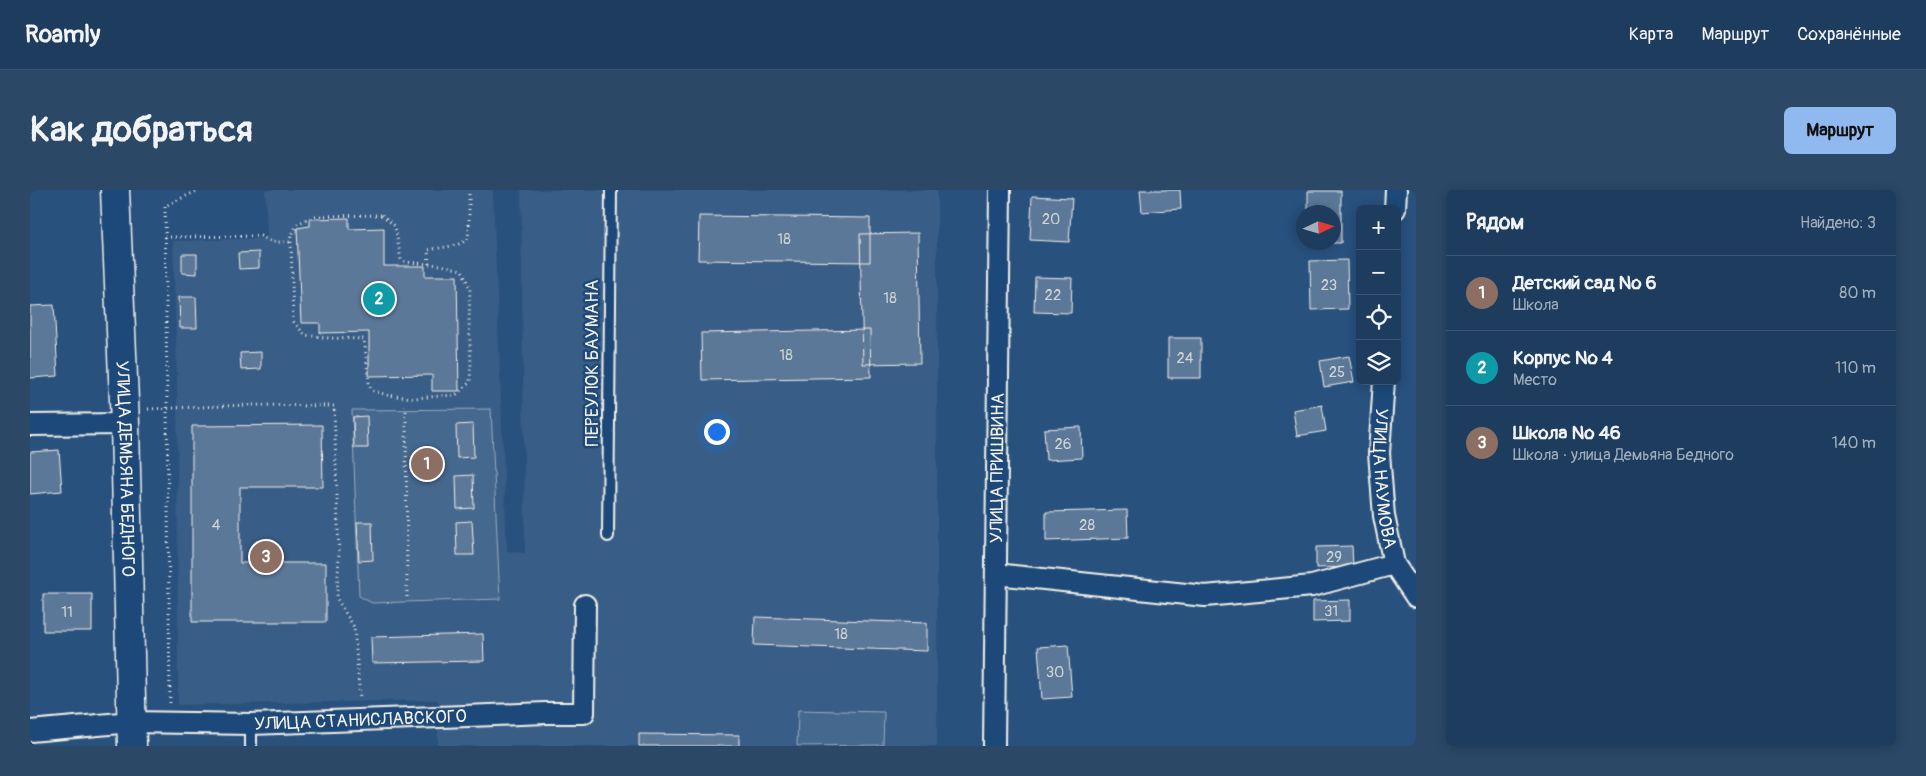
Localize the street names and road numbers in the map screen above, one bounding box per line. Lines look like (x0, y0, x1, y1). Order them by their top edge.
street label: ПЕРЕУЛОК БАУМАНА (581, 279, 604, 446)
street label: УЛИЦА ДЕМЬЯНА БЕДНОГО (110, 360, 139, 577)
street label: УЛИЦА ПРИШВИНА (985, 392, 1010, 543)
street label: УЛИЦА НАУМОВА (1367, 408, 1402, 551)
street label: УЛИЦА СТАНИСЛАВСКОГО (254, 705, 467, 736)

